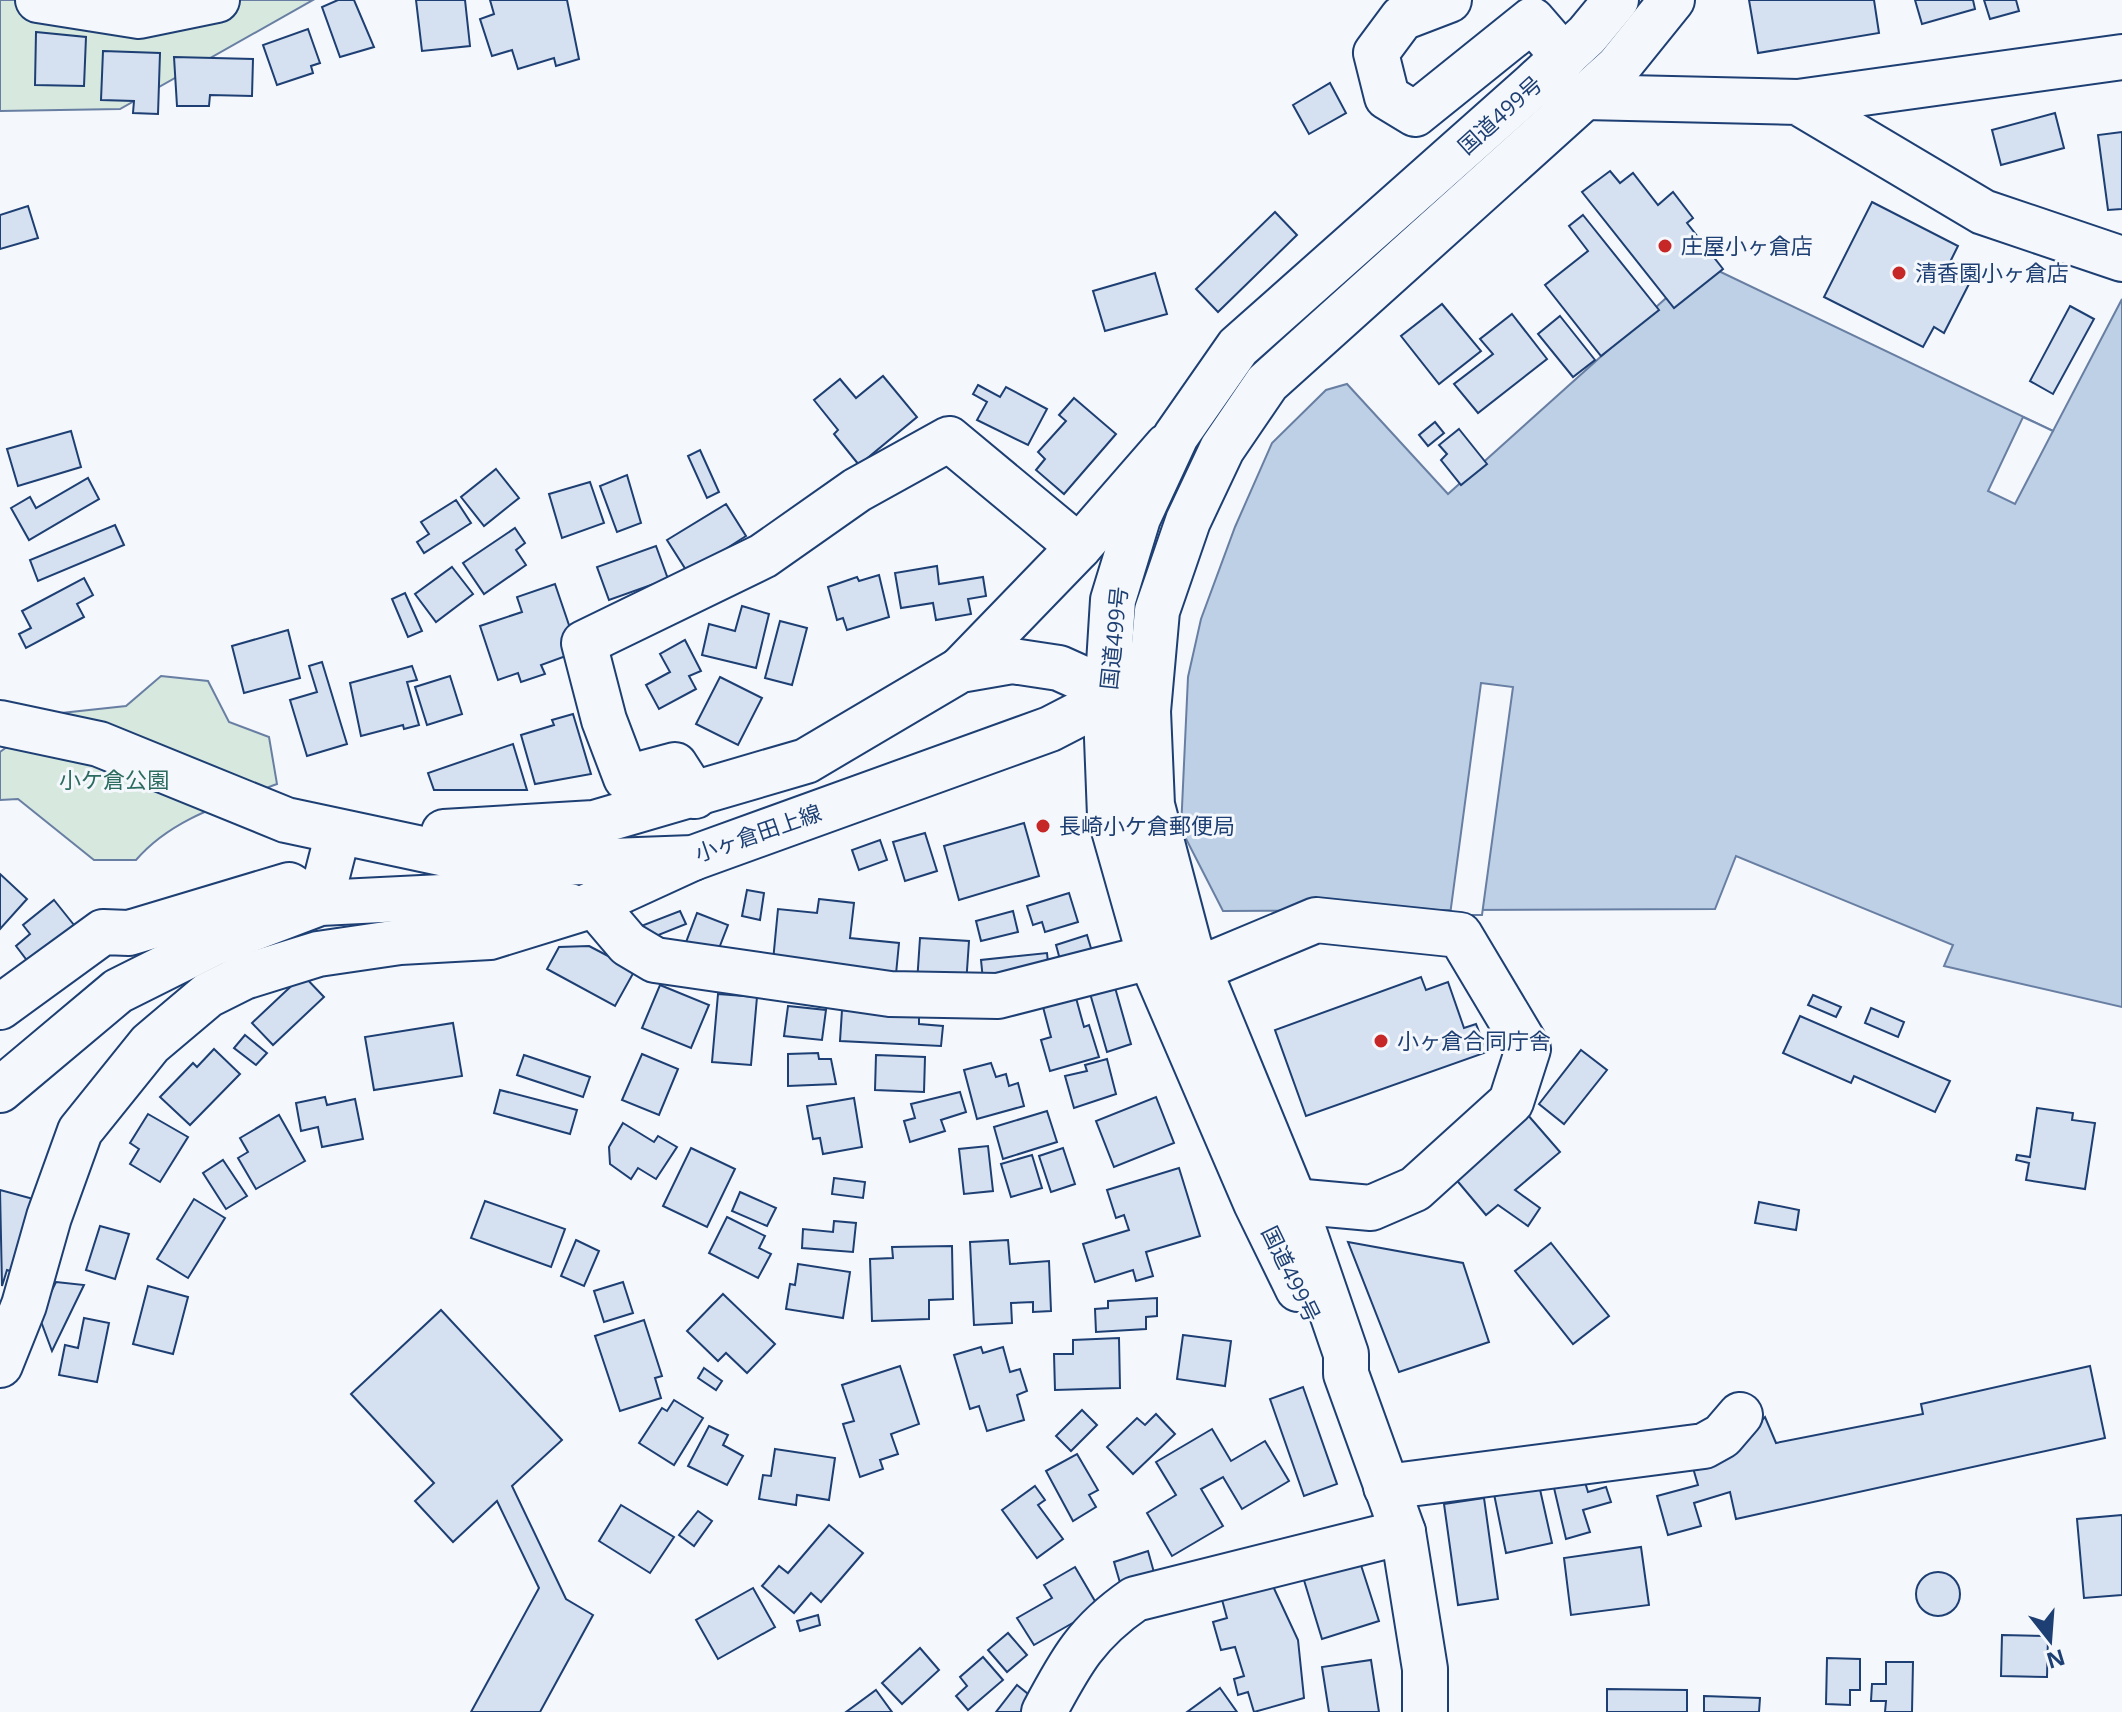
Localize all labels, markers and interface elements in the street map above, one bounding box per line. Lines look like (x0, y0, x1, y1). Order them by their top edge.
street label: 国道499号 (1451, 68, 1548, 160)
place label: 庄屋小ヶ倉店 (1681, 230, 1813, 260)
marker: 庄屋小ヶ倉店 (1656, 237, 1674, 255)
place label: 清香園小ヶ倉店 (1915, 257, 2069, 287)
marker: 清香園小ヶ倉店 (1890, 264, 1908, 282)
street label: 国道499号 (1093, 585, 1133, 691)
park label: 小ケ倉公園 (59, 764, 169, 794)
street label: 小ヶ倉田上線 (690, 796, 825, 868)
place label: 長崎小ケ倉郵便局 (1059, 810, 1235, 840)
marker: 長崎小ケ倉郵便局 (1034, 817, 1052, 835)
place label: 小ヶ倉合同庁舎 (1397, 1025, 1551, 1055)
marker: 小ヶ倉合同庁舎 (1372, 1032, 1390, 1050)
street label: 国道499号 (1256, 1220, 1328, 1327)
north arrow (2010, 1600, 2090, 1680)
text: N (2043, 1643, 2069, 1677)

